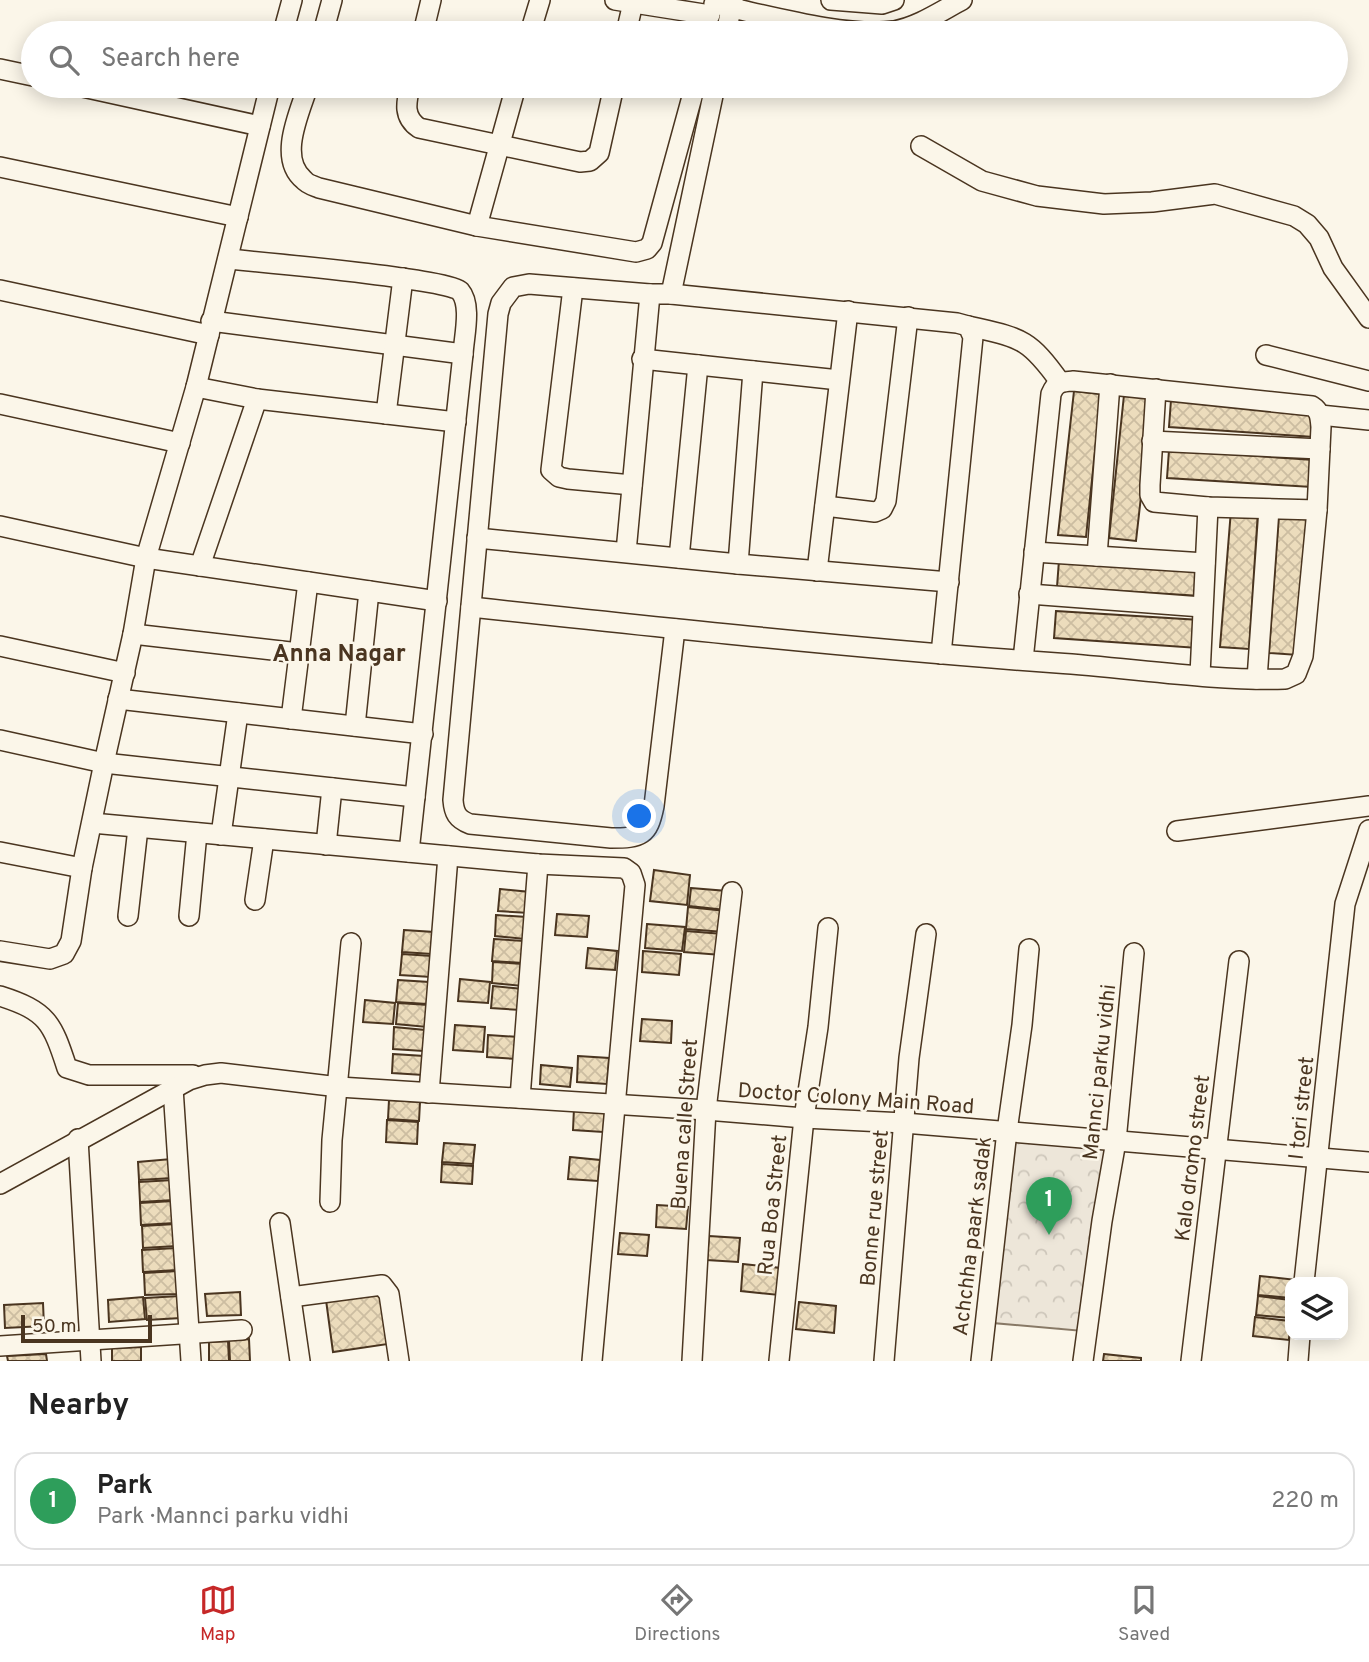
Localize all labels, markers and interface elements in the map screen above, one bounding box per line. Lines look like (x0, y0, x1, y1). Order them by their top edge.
search box (21, 21, 1348, 98)
icon: search (45, 41, 83, 79)
text: Search here (101, 43, 240, 76)
district label: Anna Nagar (272, 640, 406, 670)
your location (622, 799, 656, 833)
street label: Mannci parku vidhi (1078, 983, 1123, 1161)
street label: Buena calle Street (666, 1038, 705, 1210)
street label: I tori street (1284, 1055, 1321, 1161)
street label: Kalo dromo street (1170, 1073, 1217, 1243)
street label: Doctor Colony Main Road (737, 1078, 975, 1121)
street label: Bonne rue street (855, 1129, 896, 1288)
street label: Rua Boa Street (753, 1133, 794, 1277)
street label: Achchha paark sadak (948, 1135, 999, 1337)
pin: 1 (1026, 1177, 1072, 1235)
map controls (1285, 1277, 1348, 1340)
button: layers (1285, 1277, 1348, 1340)
scale bar (21, 1312, 152, 1344)
text: 50 m (32, 1315, 77, 1339)
text: Nearby (28, 1388, 129, 1425)
text: Park (97, 1470, 153, 1503)
text: 1 (48, 1487, 58, 1516)
text: 220 m (1271, 1487, 1339, 1516)
text: Park · Mannci parku vidhi (97, 1503, 349, 1532)
tab: Map (199, 1581, 237, 1647)
tab: Directions (634, 1581, 721, 1647)
tab: Saved (1118, 1581, 1170, 1647)

